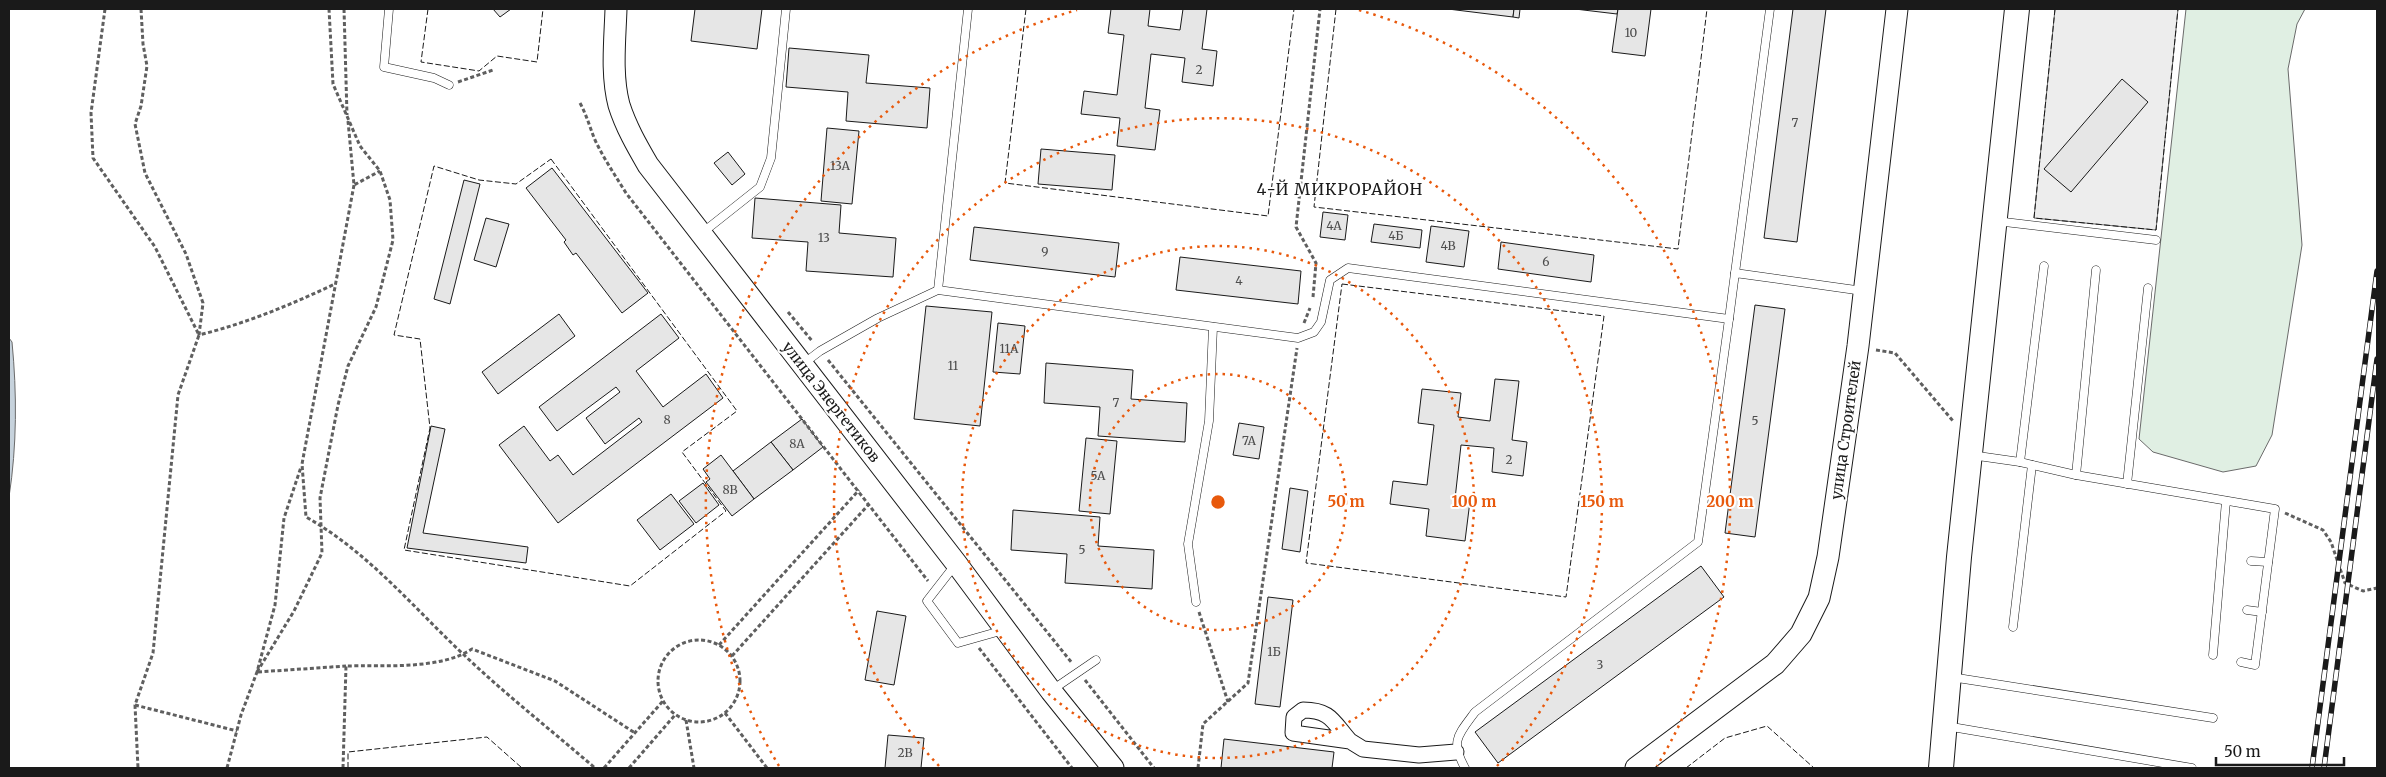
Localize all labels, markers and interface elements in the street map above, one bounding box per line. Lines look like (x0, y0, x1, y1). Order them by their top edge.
house number: 10 (1625, 25, 1638, 40)
house number: 2 (1195, 62, 1203, 77)
house number: 7 (1792, 115, 1799, 130)
house number: 13А (830, 158, 851, 173)
district label: 4-Й МИКРОРАЙОН (1257, 179, 1423, 199)
house number: 4А (1326, 218, 1342, 233)
house number: 4Б (1388, 228, 1404, 243)
house number: 13 (818, 230, 830, 245)
house number: 4В (1440, 238, 1456, 253)
house number: 9 (1041, 244, 1049, 259)
house number: 6 (1542, 254, 1550, 269)
house number: 4 (1235, 273, 1243, 288)
street label: улица Энергетиков (778, 338, 885, 466)
house number: 11А (999, 341, 1019, 356)
house number: 11 (948, 358, 959, 373)
street label: улица Строителей (1826, 359, 1865, 501)
house number: 7 (1113, 395, 1120, 410)
house number: 8 (663, 412, 671, 427)
house number: 5 (1751, 413, 1759, 428)
house number: 7А (1242, 433, 1257, 448)
house number: 8А (789, 436, 805, 451)
house number: 2 (1505, 452, 1513, 467)
house number: 5А (1090, 468, 1106, 483)
house number: 8В (723, 482, 738, 497)
text: 50 m (1327, 492, 1365, 511)
text: 100 m (1452, 492, 1496, 511)
text: 150 m (1580, 492, 1624, 511)
text: 200 m (1706, 492, 1754, 511)
centre of rings (1209, 493, 1227, 511)
house number: 5 (1078, 542, 1086, 557)
house number: 1Б (1267, 644, 1281, 659)
house number: 3 (1597, 657, 1604, 672)
scale bar (2216, 734, 2344, 766)
text: 50 m (2224, 742, 2261, 761)
house number: 2В (897, 745, 913, 760)

